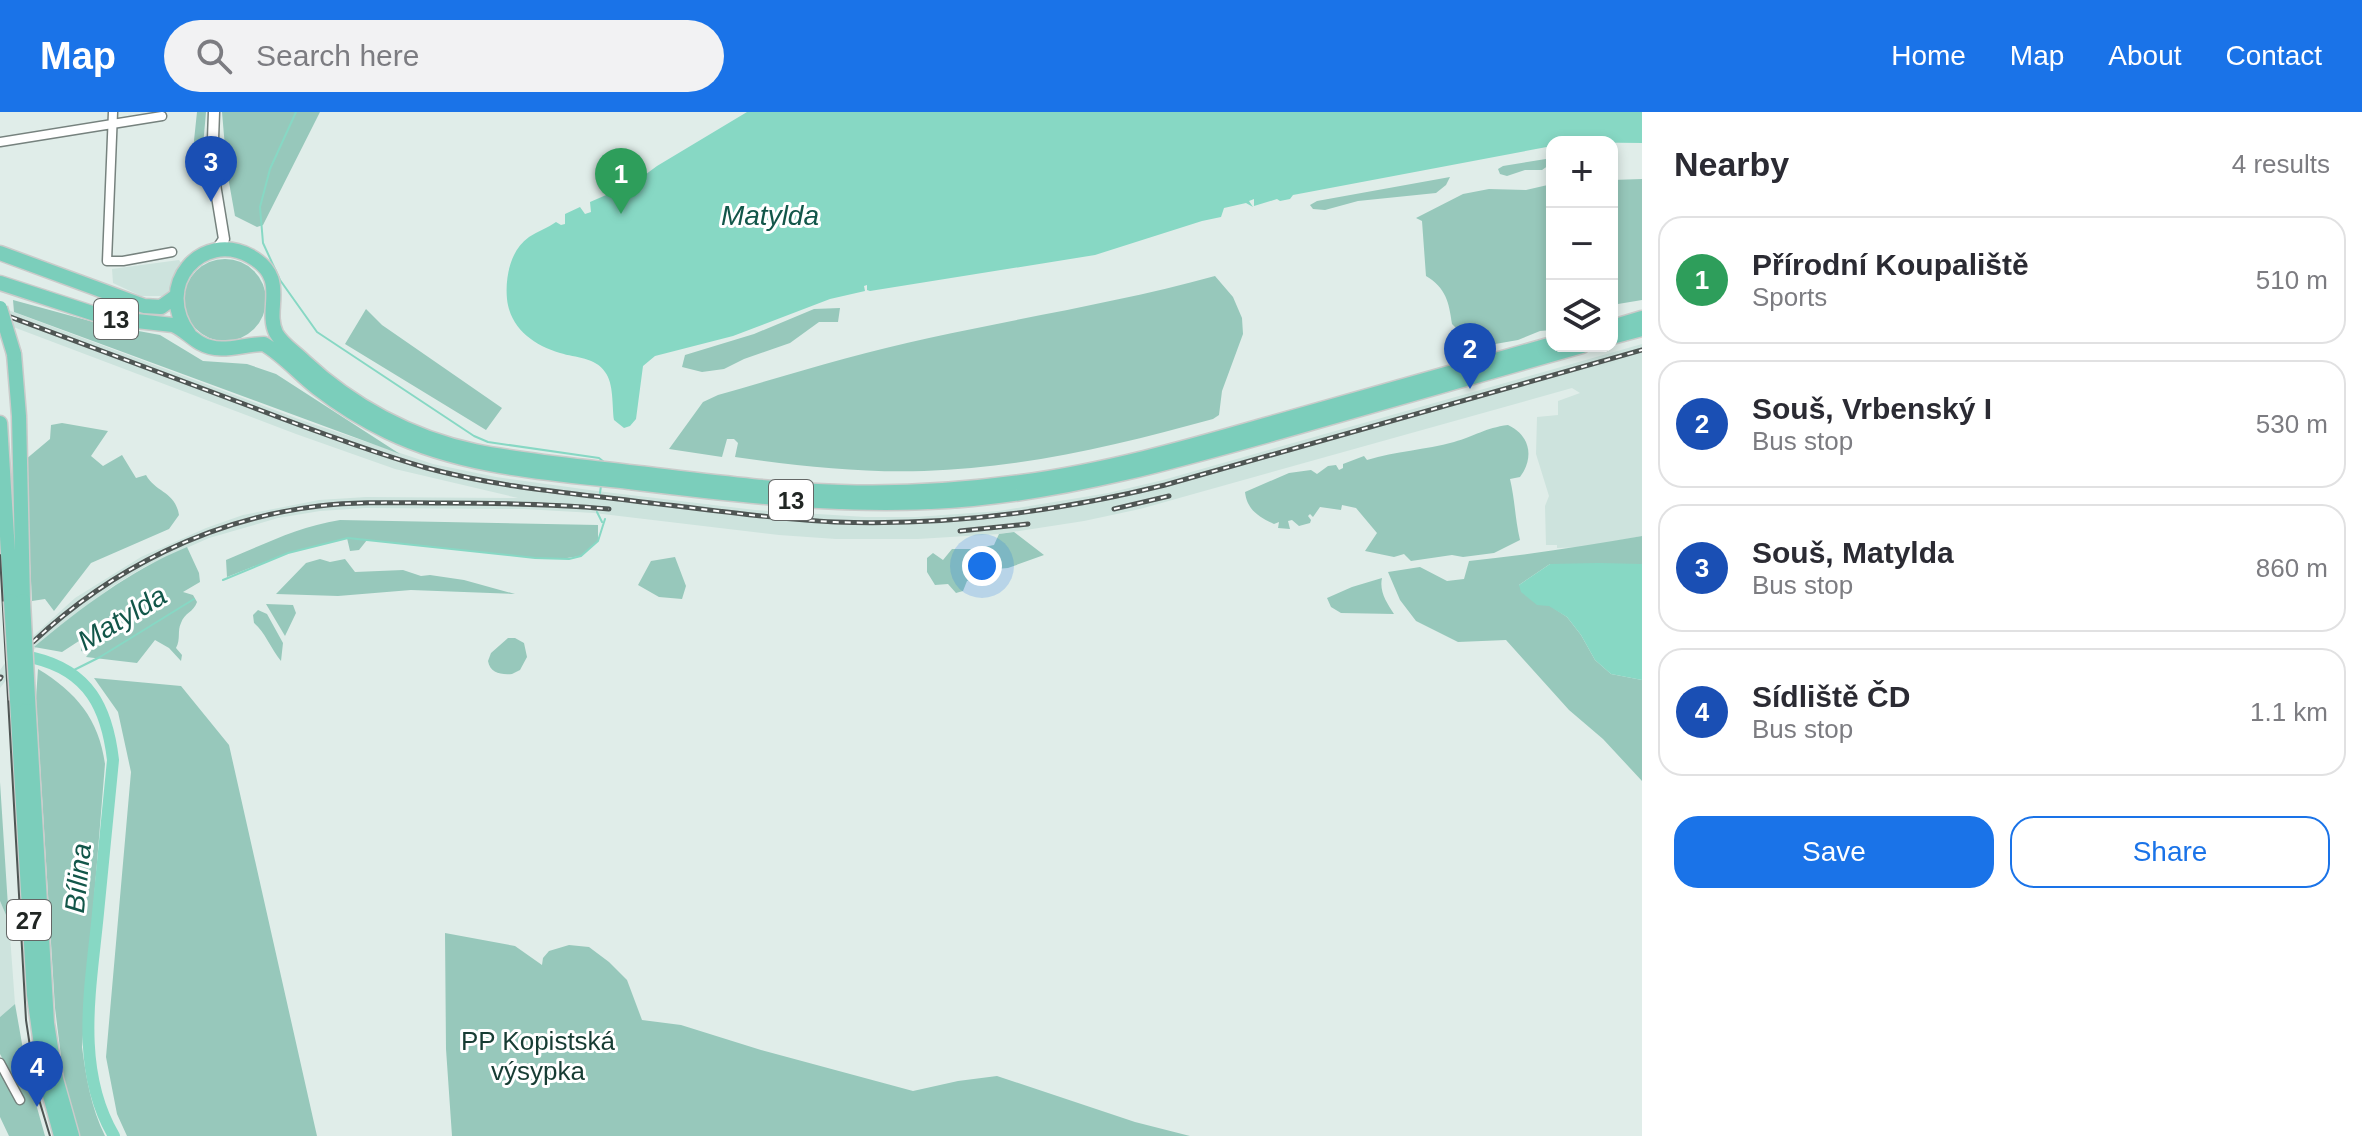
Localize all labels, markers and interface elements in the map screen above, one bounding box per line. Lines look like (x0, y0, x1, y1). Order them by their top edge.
search box (164, 20, 724, 92)
icon: search (192, 34, 236, 78)
text: Map (40, 35, 116, 77)
text: Search here (256, 39, 419, 72)
text: Home (1891, 40, 1966, 71)
text: Map (2010, 40, 2064, 71)
text: About (2108, 40, 2182, 71)
text: Contact (2226, 40, 2322, 71)
pin: 3 (185, 136, 237, 202)
map controls (1546, 136, 1618, 352)
button: + (1546, 136, 1618, 208)
text: Nearby (1674, 145, 1789, 183)
pin: 1 (595, 148, 647, 214)
text: 4 results (2232, 149, 2330, 179)
water label: Matylda (721, 200, 819, 231)
button: − (1546, 208, 1618, 280)
text: Přírodní Koupaliště (1752, 248, 2029, 281)
text: 1 (1695, 265, 1709, 295)
text: 510 m (2256, 265, 2328, 295)
button: layers (1546, 280, 1618, 352)
text: Sports (1752, 282, 1827, 312)
road number: 13 (94, 299, 138, 339)
pin: 2 (1444, 323, 1496, 389)
text: Souš, Vrbenský I (1752, 392, 1992, 425)
text: 2 (1695, 409, 1709, 439)
text: 530 m (2256, 409, 2328, 439)
text: Bus stop (1752, 426, 1853, 456)
road number: 13 (769, 480, 813, 520)
text: Souš, Matylda (1752, 536, 1954, 569)
your location (962, 546, 1002, 586)
text: 3 (1695, 553, 1709, 583)
text: 860 m (2256, 553, 2328, 583)
text: Bus stop (1752, 570, 1853, 600)
water label: Matylda (72, 579, 172, 657)
text: Sídliště ČD (1752, 680, 1910, 713)
text: 4 (1695, 697, 1709, 727)
text: 1.1 km (2250, 697, 2328, 727)
text: Bus stop (1752, 714, 1853, 744)
button: Save (1674, 816, 1994, 888)
button: Share (2010, 816, 2330, 888)
water label: Bílina (59, 842, 97, 914)
road number: 27 (7, 900, 51, 940)
park label: PP Kopistská výsypka (461, 1026, 616, 1086)
pin: 4 (11, 1041, 63, 1107)

